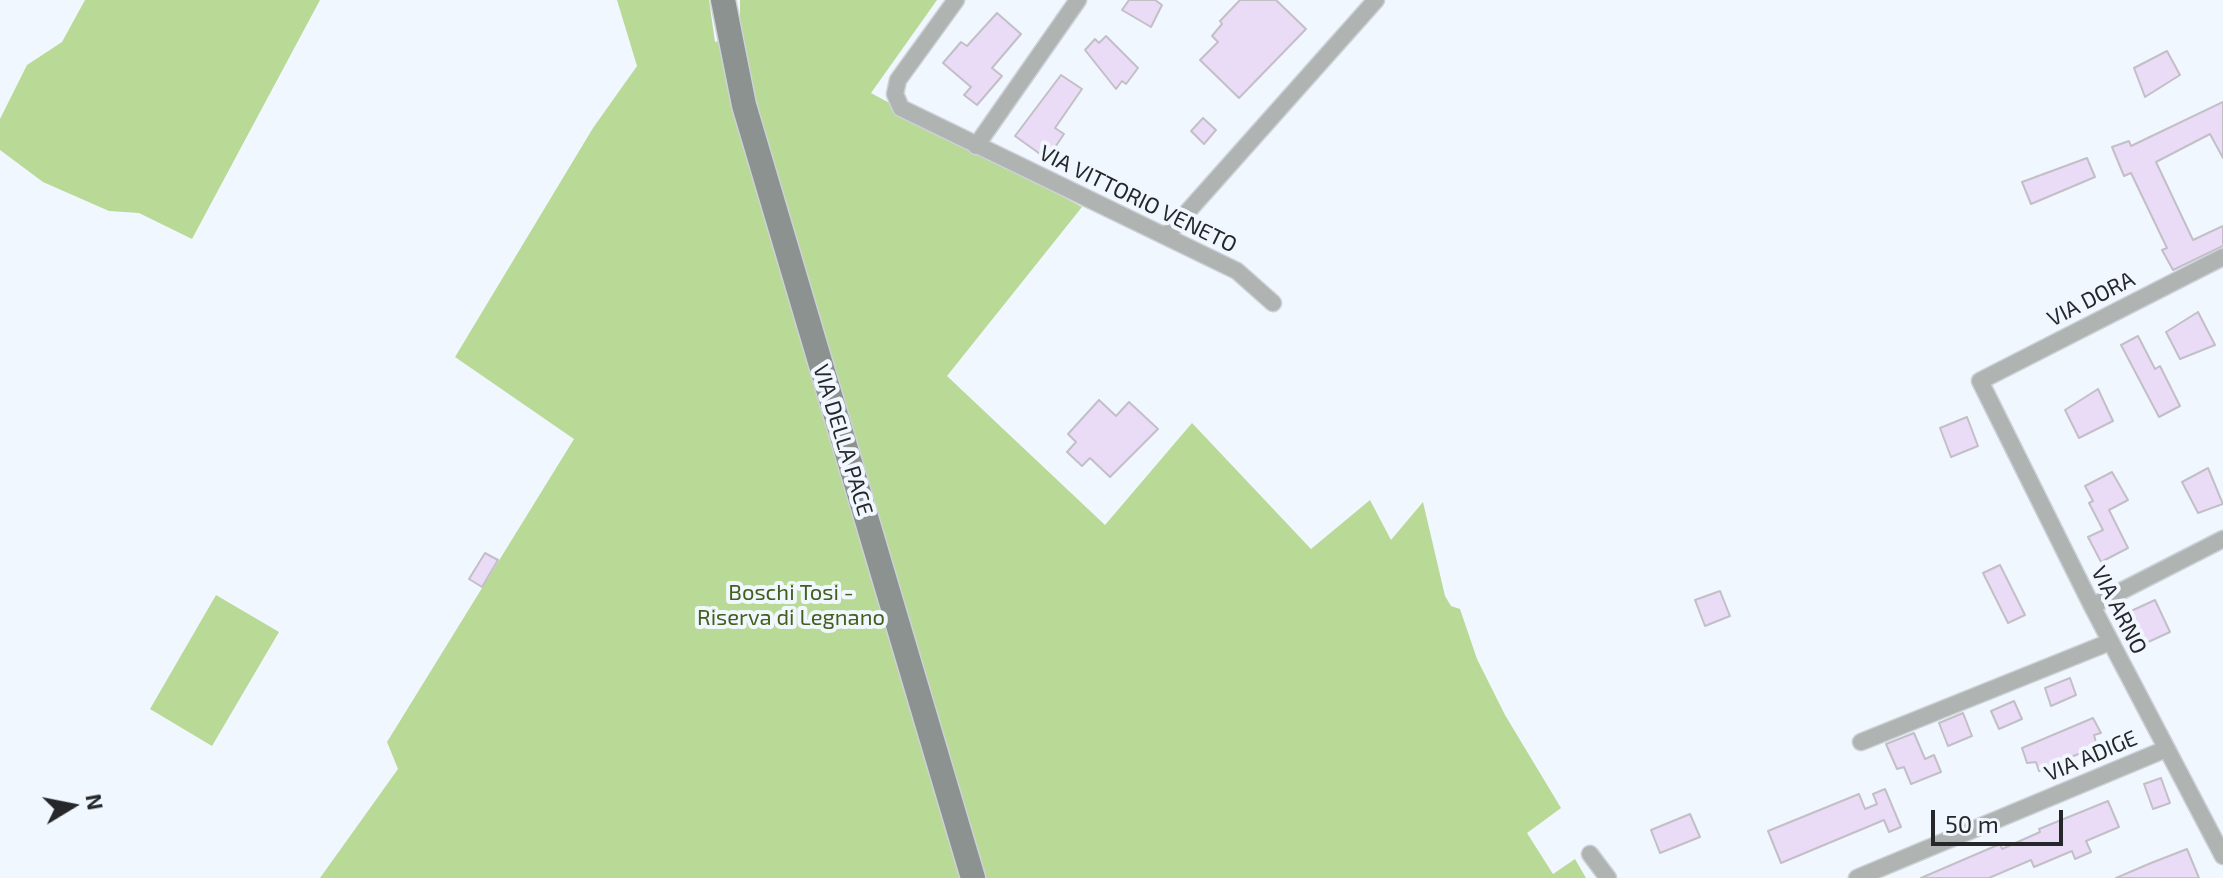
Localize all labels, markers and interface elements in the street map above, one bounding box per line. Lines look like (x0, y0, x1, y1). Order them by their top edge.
street label: VIA VITTORIO VENETO (1035, 140, 1241, 258)
street label: VIA DORA (2043, 266, 2139, 332)
street label: VIA DELLA PACE (807, 361, 879, 519)
street label: VIA ARNO (2086, 562, 2152, 658)
park label: Boschi Tosi - Riserva di Legnano (697, 580, 885, 632)
street label: VIA ADIGE (2041, 725, 2141, 787)
north arrow (32, 766, 112, 846)
text: N (81, 792, 110, 812)
scale bar (1935, 794, 2067, 844)
text: 50 m (1945, 809, 1999, 838)

